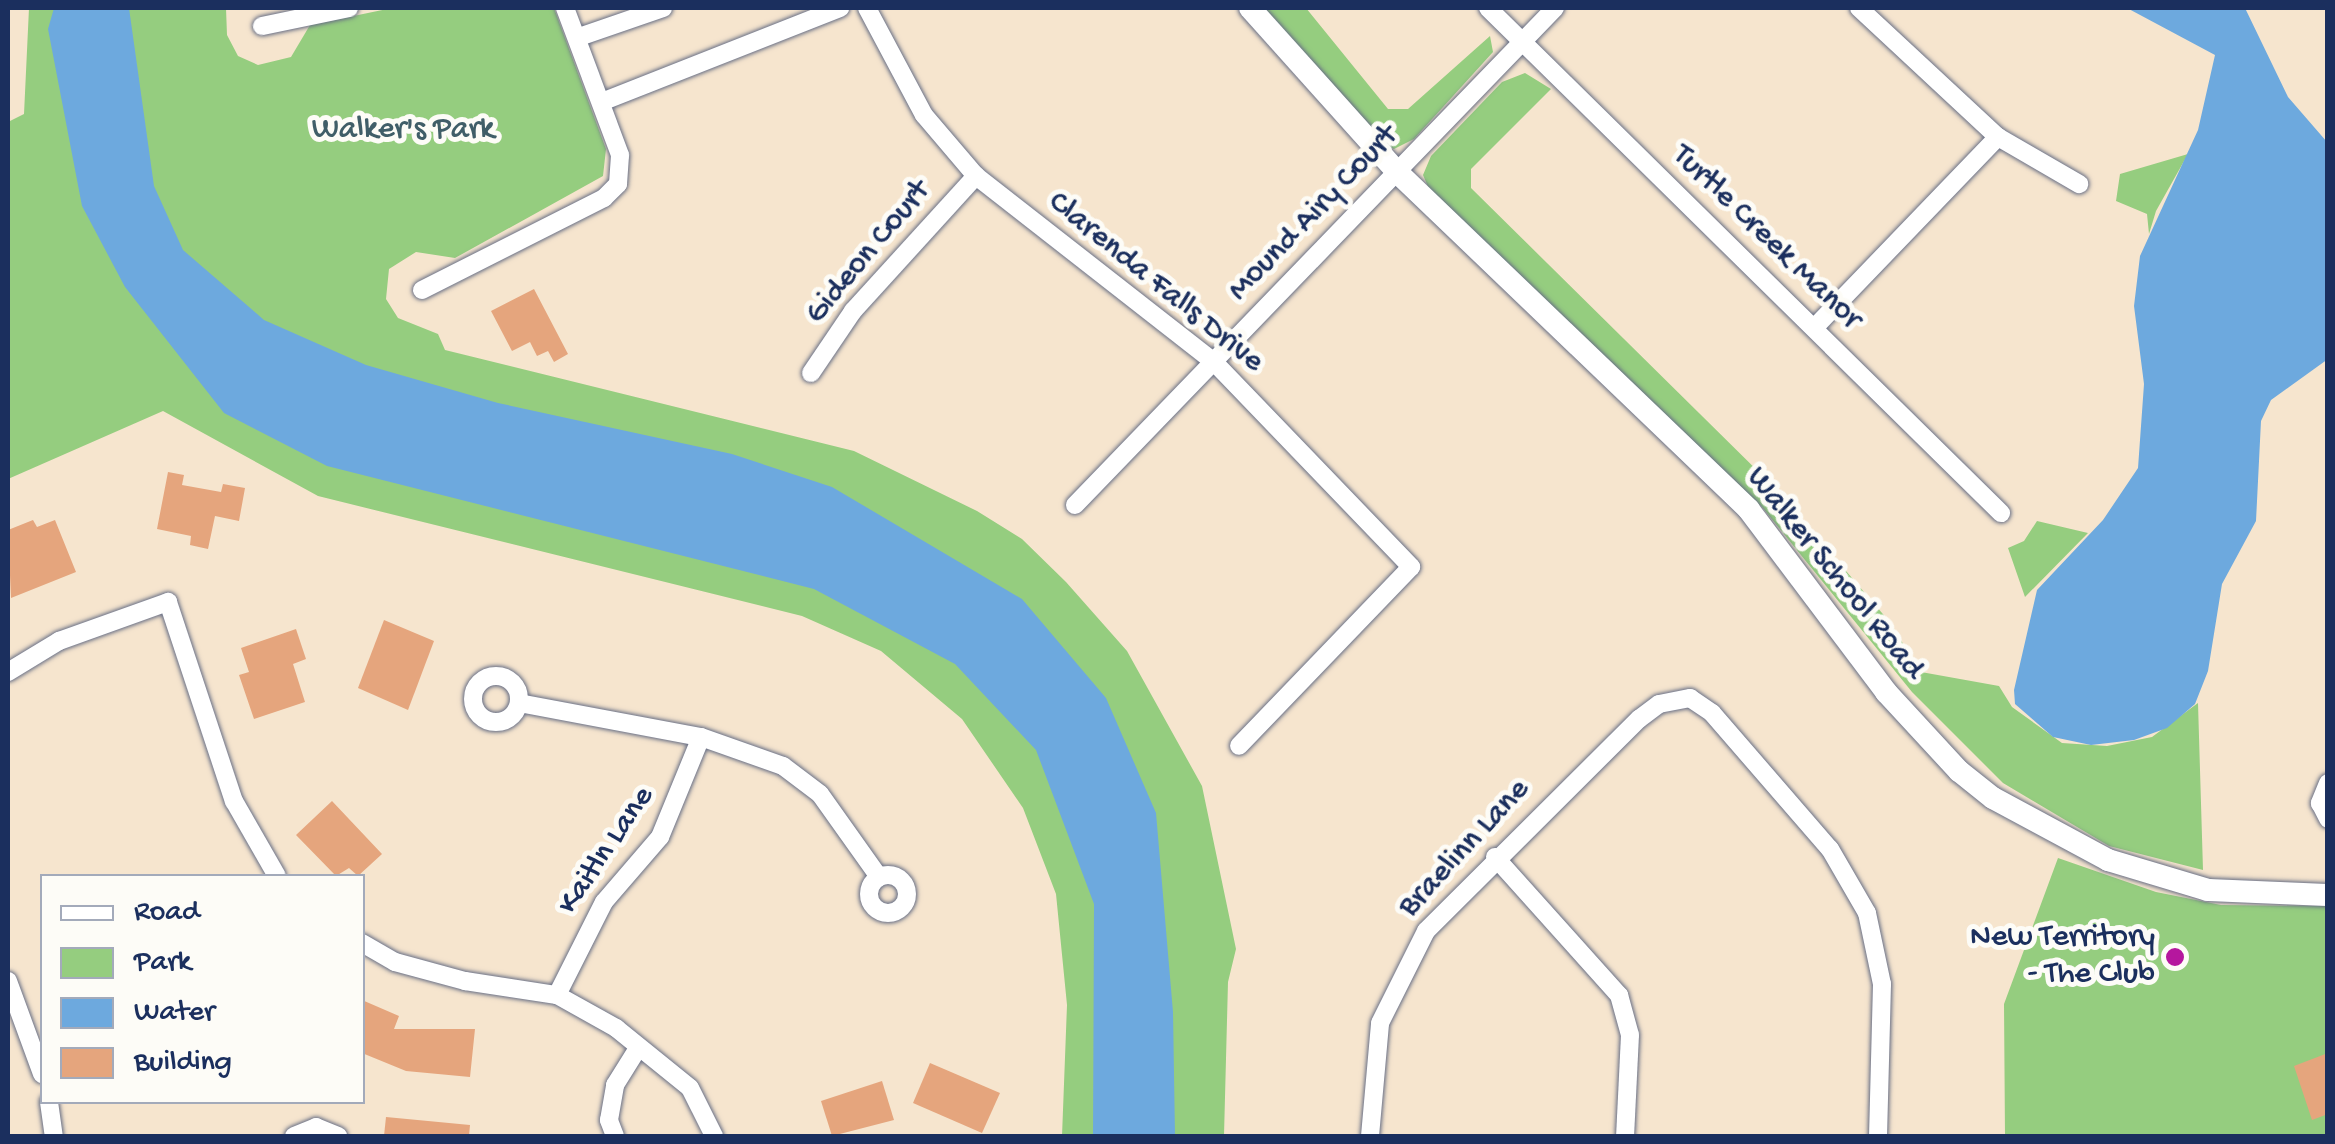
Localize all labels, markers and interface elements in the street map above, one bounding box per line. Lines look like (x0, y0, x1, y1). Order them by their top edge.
park label: Walker's Park (312, 111, 494, 149)
street label: Mound Airy Court (1221, 118, 1407, 310)
street label: Turtle Creek Manor (1663, 138, 1869, 338)
street label: Gideon Court (798, 174, 940, 332)
street label: Clarenda Falls Drive (1039, 184, 1271, 382)
street label: Walker School Road (1737, 460, 1931, 688)
street label: Braelinn Lane (1391, 772, 1539, 926)
street label: Kaitln Lane (550, 780, 664, 922)
legend (40, 874, 365, 1104)
text: Road (134, 896, 200, 931)
place label: New Territory - The Club (1970, 920, 2155, 995)
text: Park (134, 946, 191, 981)
marker: New Territory - The Club (2164, 946, 2186, 968)
text: Water (134, 996, 215, 1031)
text: Building (134, 1046, 232, 1081)

